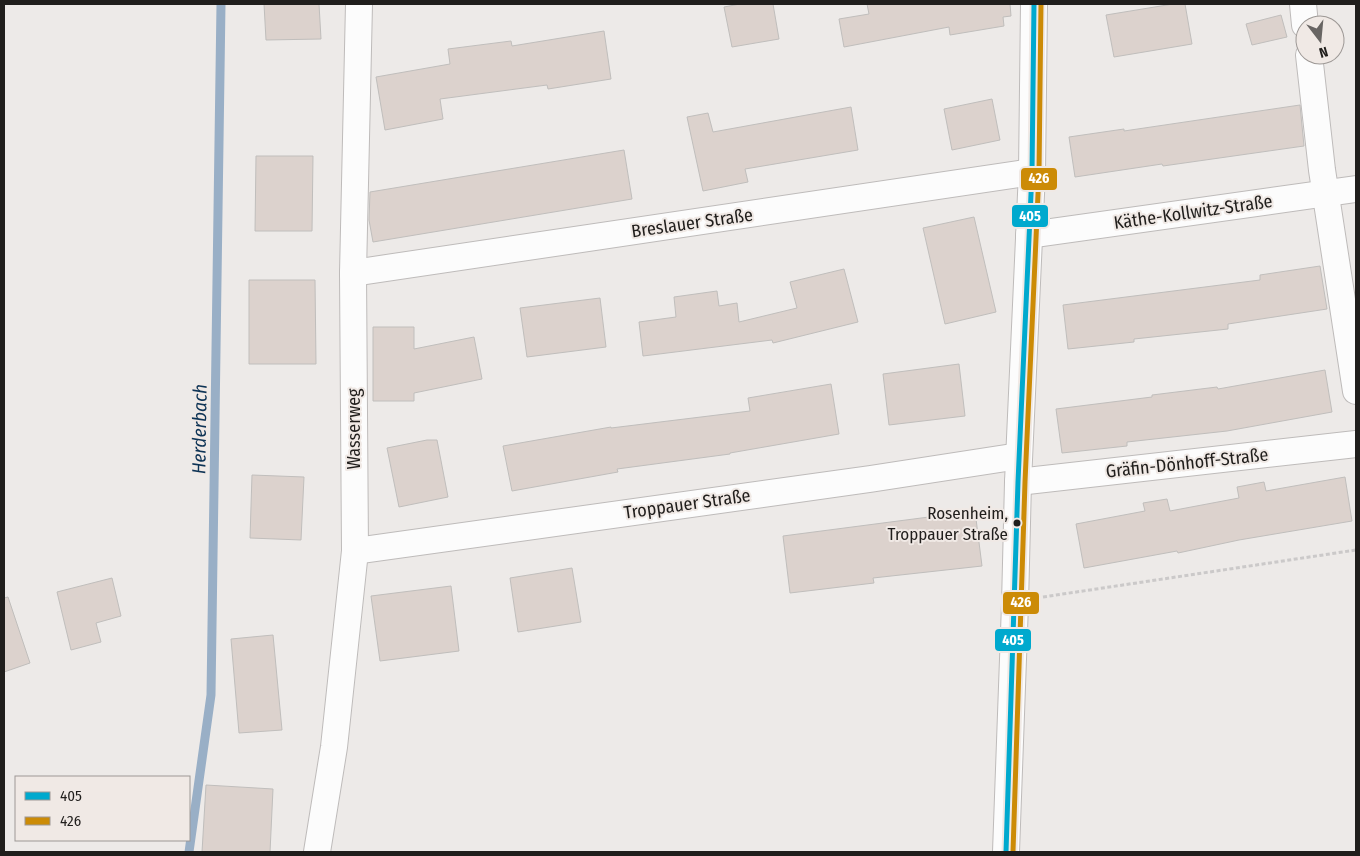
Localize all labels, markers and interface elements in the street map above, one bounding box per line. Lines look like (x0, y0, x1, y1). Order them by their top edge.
north arrow (1295, 15, 1345, 65)
text: N (1317, 43, 1330, 61)
line badge: 426 (1020, 167, 1058, 191)
text: 426 (1029, 170, 1049, 187)
street label: Käthe-Kollwitz-Straße (1112, 190, 1274, 234)
street label: Breslauer Straße (630, 204, 754, 242)
line badge: 405 (1011, 204, 1049, 228)
text: 405 (1019, 208, 1041, 225)
water label: Herderbach (187, 384, 212, 474)
street label: Wasserweg (343, 388, 365, 470)
street label: Gräfin-Dönhoff-Straße (1105, 444, 1269, 482)
street label: Troppauer Straße (622, 484, 752, 524)
place label: Rosenheim, Troppauer Straße (888, 503, 1008, 545)
marker: Rosenheim, Troppauer Straße (1012, 518, 1022, 528)
line badge: 426 (1002, 591, 1040, 615)
text: 426 (1011, 594, 1031, 611)
line badge: 405 (994, 628, 1032, 652)
text: 405 (1002, 632, 1024, 649)
legend (15, 776, 190, 841)
text: 405 (60, 787, 82, 805)
text: 426 (60, 812, 81, 830)

